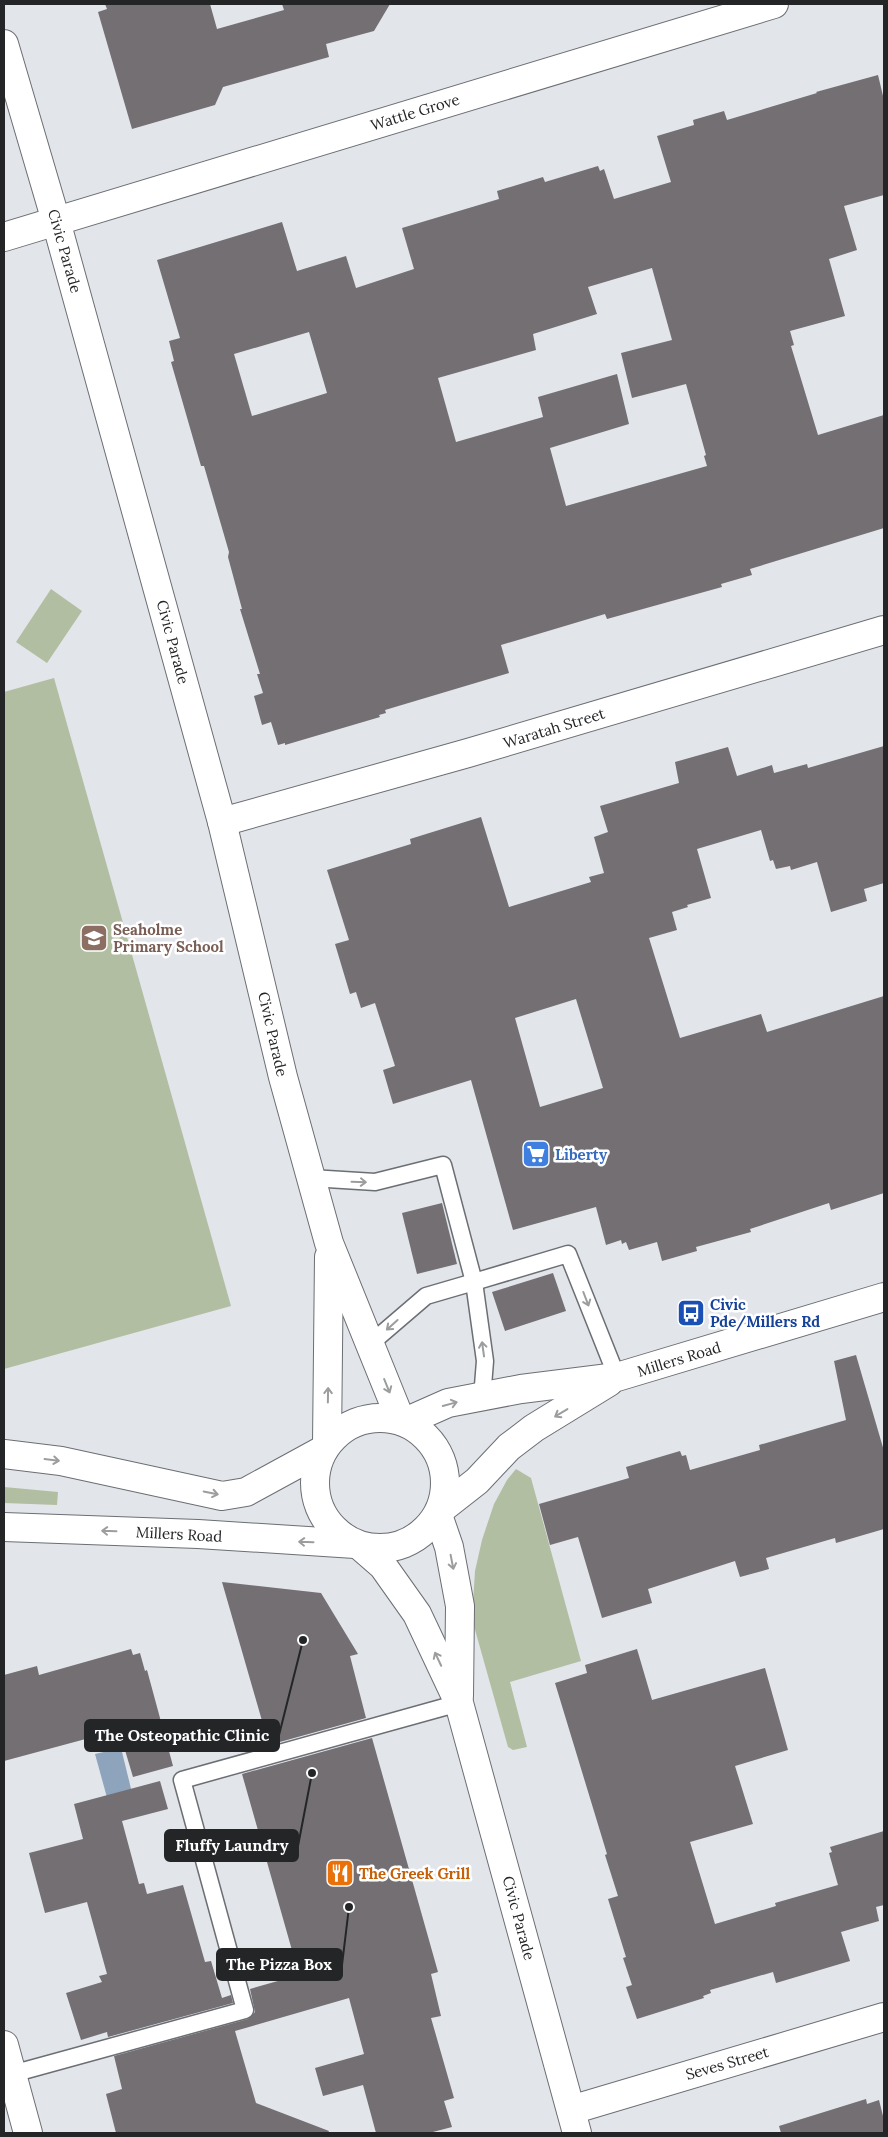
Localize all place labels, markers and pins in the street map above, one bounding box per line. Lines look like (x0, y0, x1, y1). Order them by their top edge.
place label: Seaholme Primary School (113, 920, 224, 956)
school or university icon: Seaholme Primary School (79, 923, 109, 953)
supermarket icon: Liberty (521, 1139, 551, 1169)
place label: Liberty (555, 1145, 608, 1164)
place label: Civic Pde/Millers Rd (710, 1295, 820, 1332)
bus stop icon: Civic Pde/Millers Rd (676, 1298, 706, 1328)
callout: The Osteopathic Clinic (85, 1720, 279, 1751)
callout: Fluffy Laundry (165, 1830, 298, 1861)
restaurant icon: The Greek Grill (325, 1858, 355, 1888)
place label: The Greek Grill (359, 1864, 470, 1883)
callout: The Pizza Box (217, 1949, 342, 1980)

